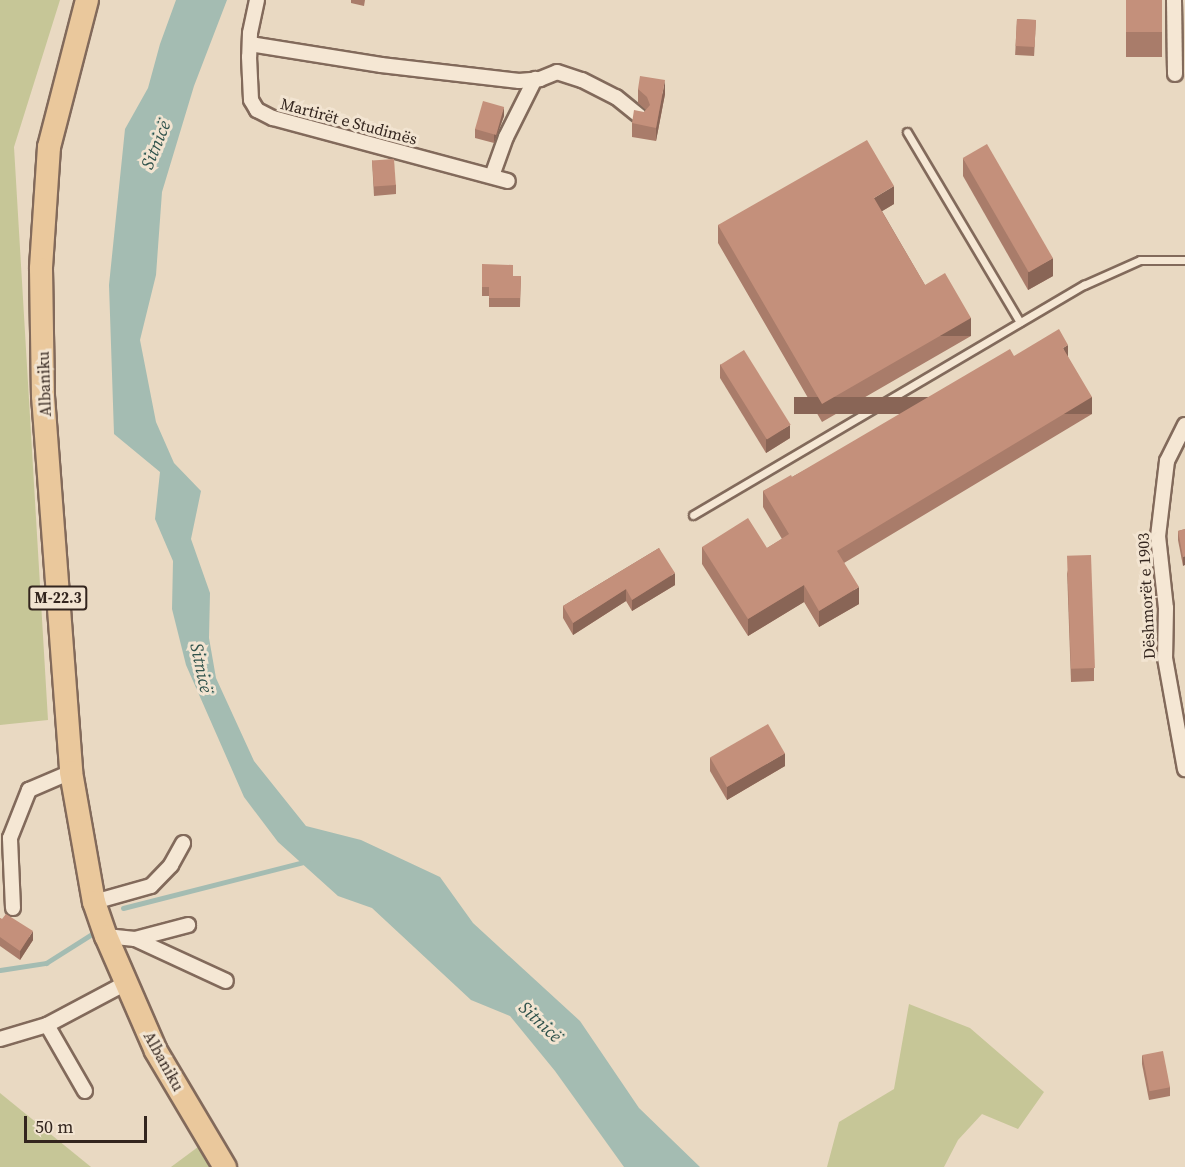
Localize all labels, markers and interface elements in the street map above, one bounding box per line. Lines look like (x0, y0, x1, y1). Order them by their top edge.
street label: Martirët e Studimës (279, 94, 419, 148)
water label: Sitnicë (137, 118, 175, 172)
street label: Albaniku (33, 351, 55, 417)
street label: Dëshmorët e 1903 (1133, 532, 1159, 660)
road number: M-22.3 (28, 586, 88, 610)
water label: Sitnicë (185, 641, 217, 695)
water label: Sitnicë (514, 997, 566, 1047)
street label: Albaniku (140, 1028, 188, 1094)
scale bar (27, 1104, 150, 1142)
text: 50 m (35, 1114, 73, 1139)

